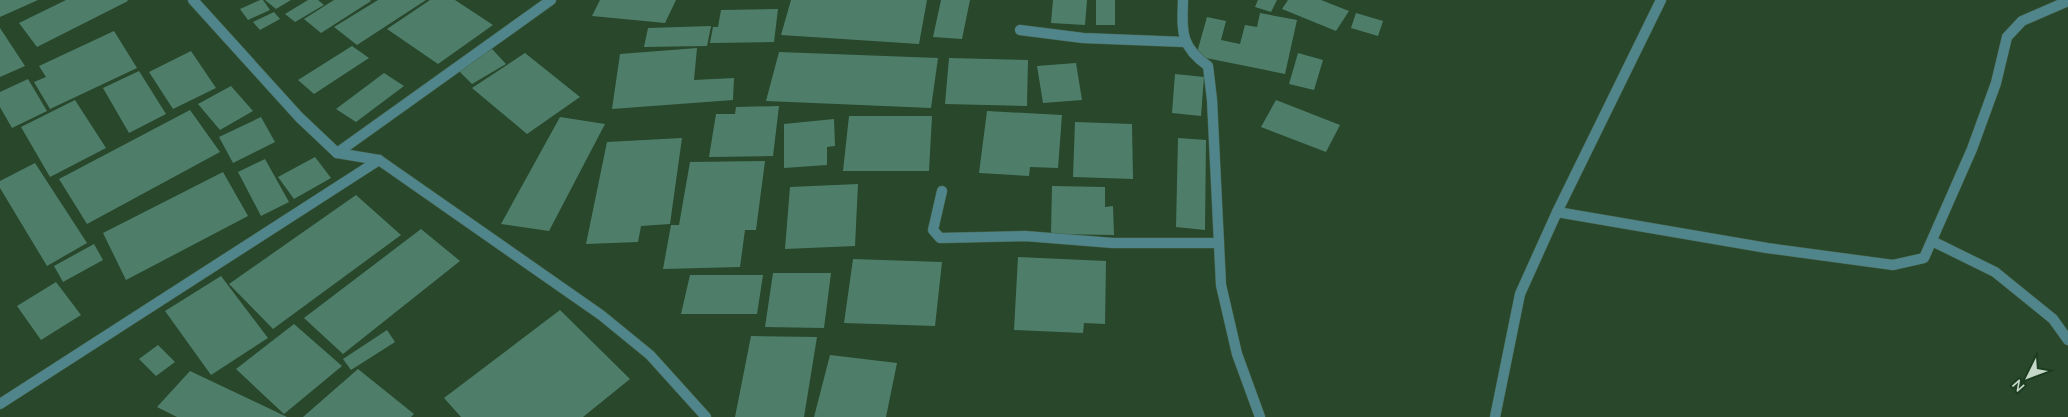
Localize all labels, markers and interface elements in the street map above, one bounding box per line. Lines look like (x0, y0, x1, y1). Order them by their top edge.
north arrow (2003, 352, 2053, 402)
text: N (2008, 375, 2029, 396)

